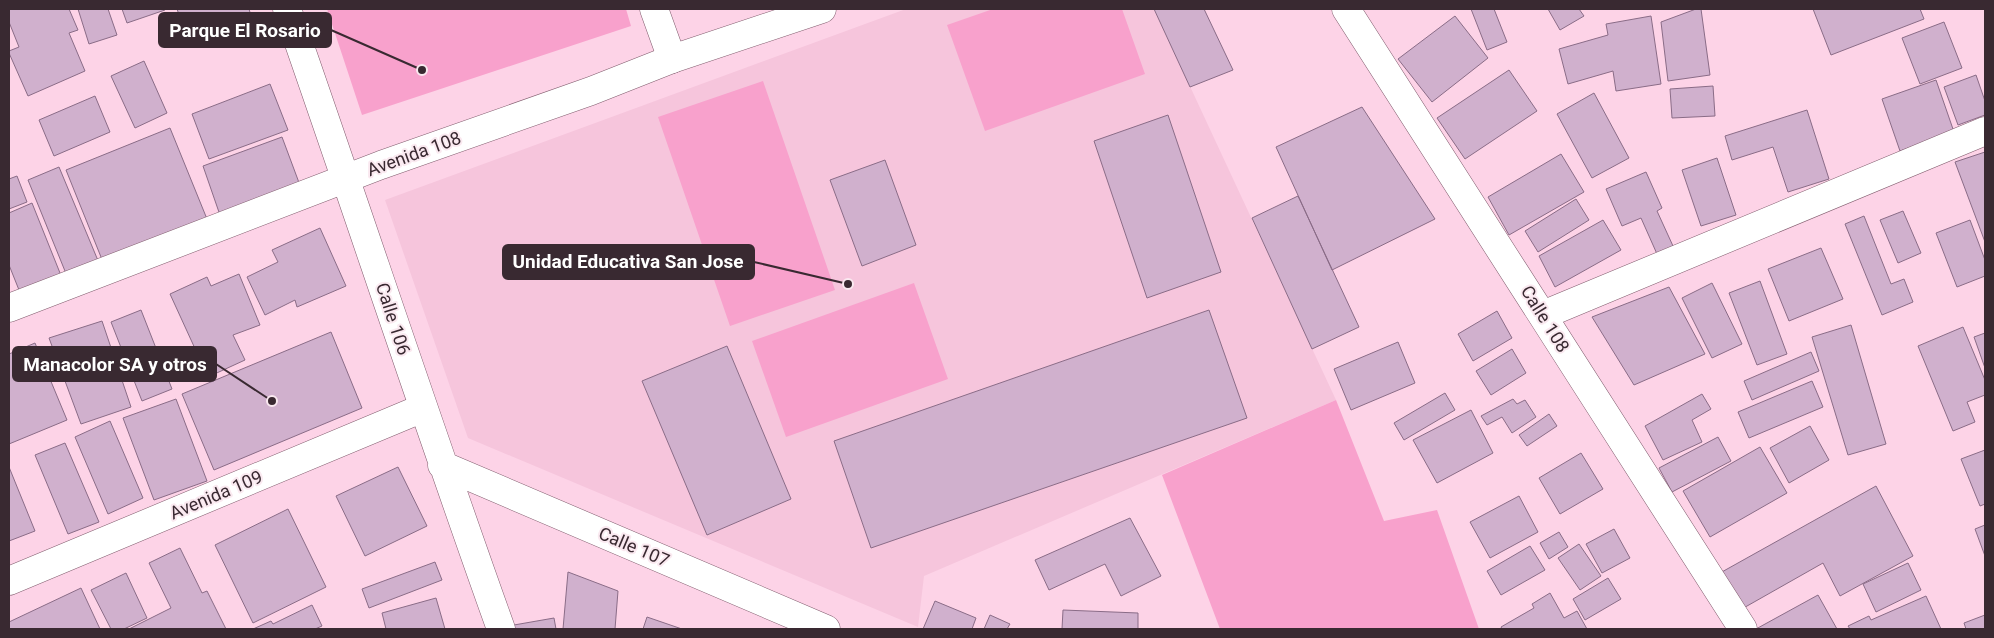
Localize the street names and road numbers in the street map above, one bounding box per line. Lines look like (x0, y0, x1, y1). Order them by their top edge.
street label: Avenida 108 (364, 127, 464, 180)
street label: Calle 106 (372, 280, 415, 358)
street label: Calle 108 (1517, 282, 1574, 356)
street label: Avenida 109 (166, 466, 265, 523)
street label: Calle 107 (596, 522, 673, 571)

